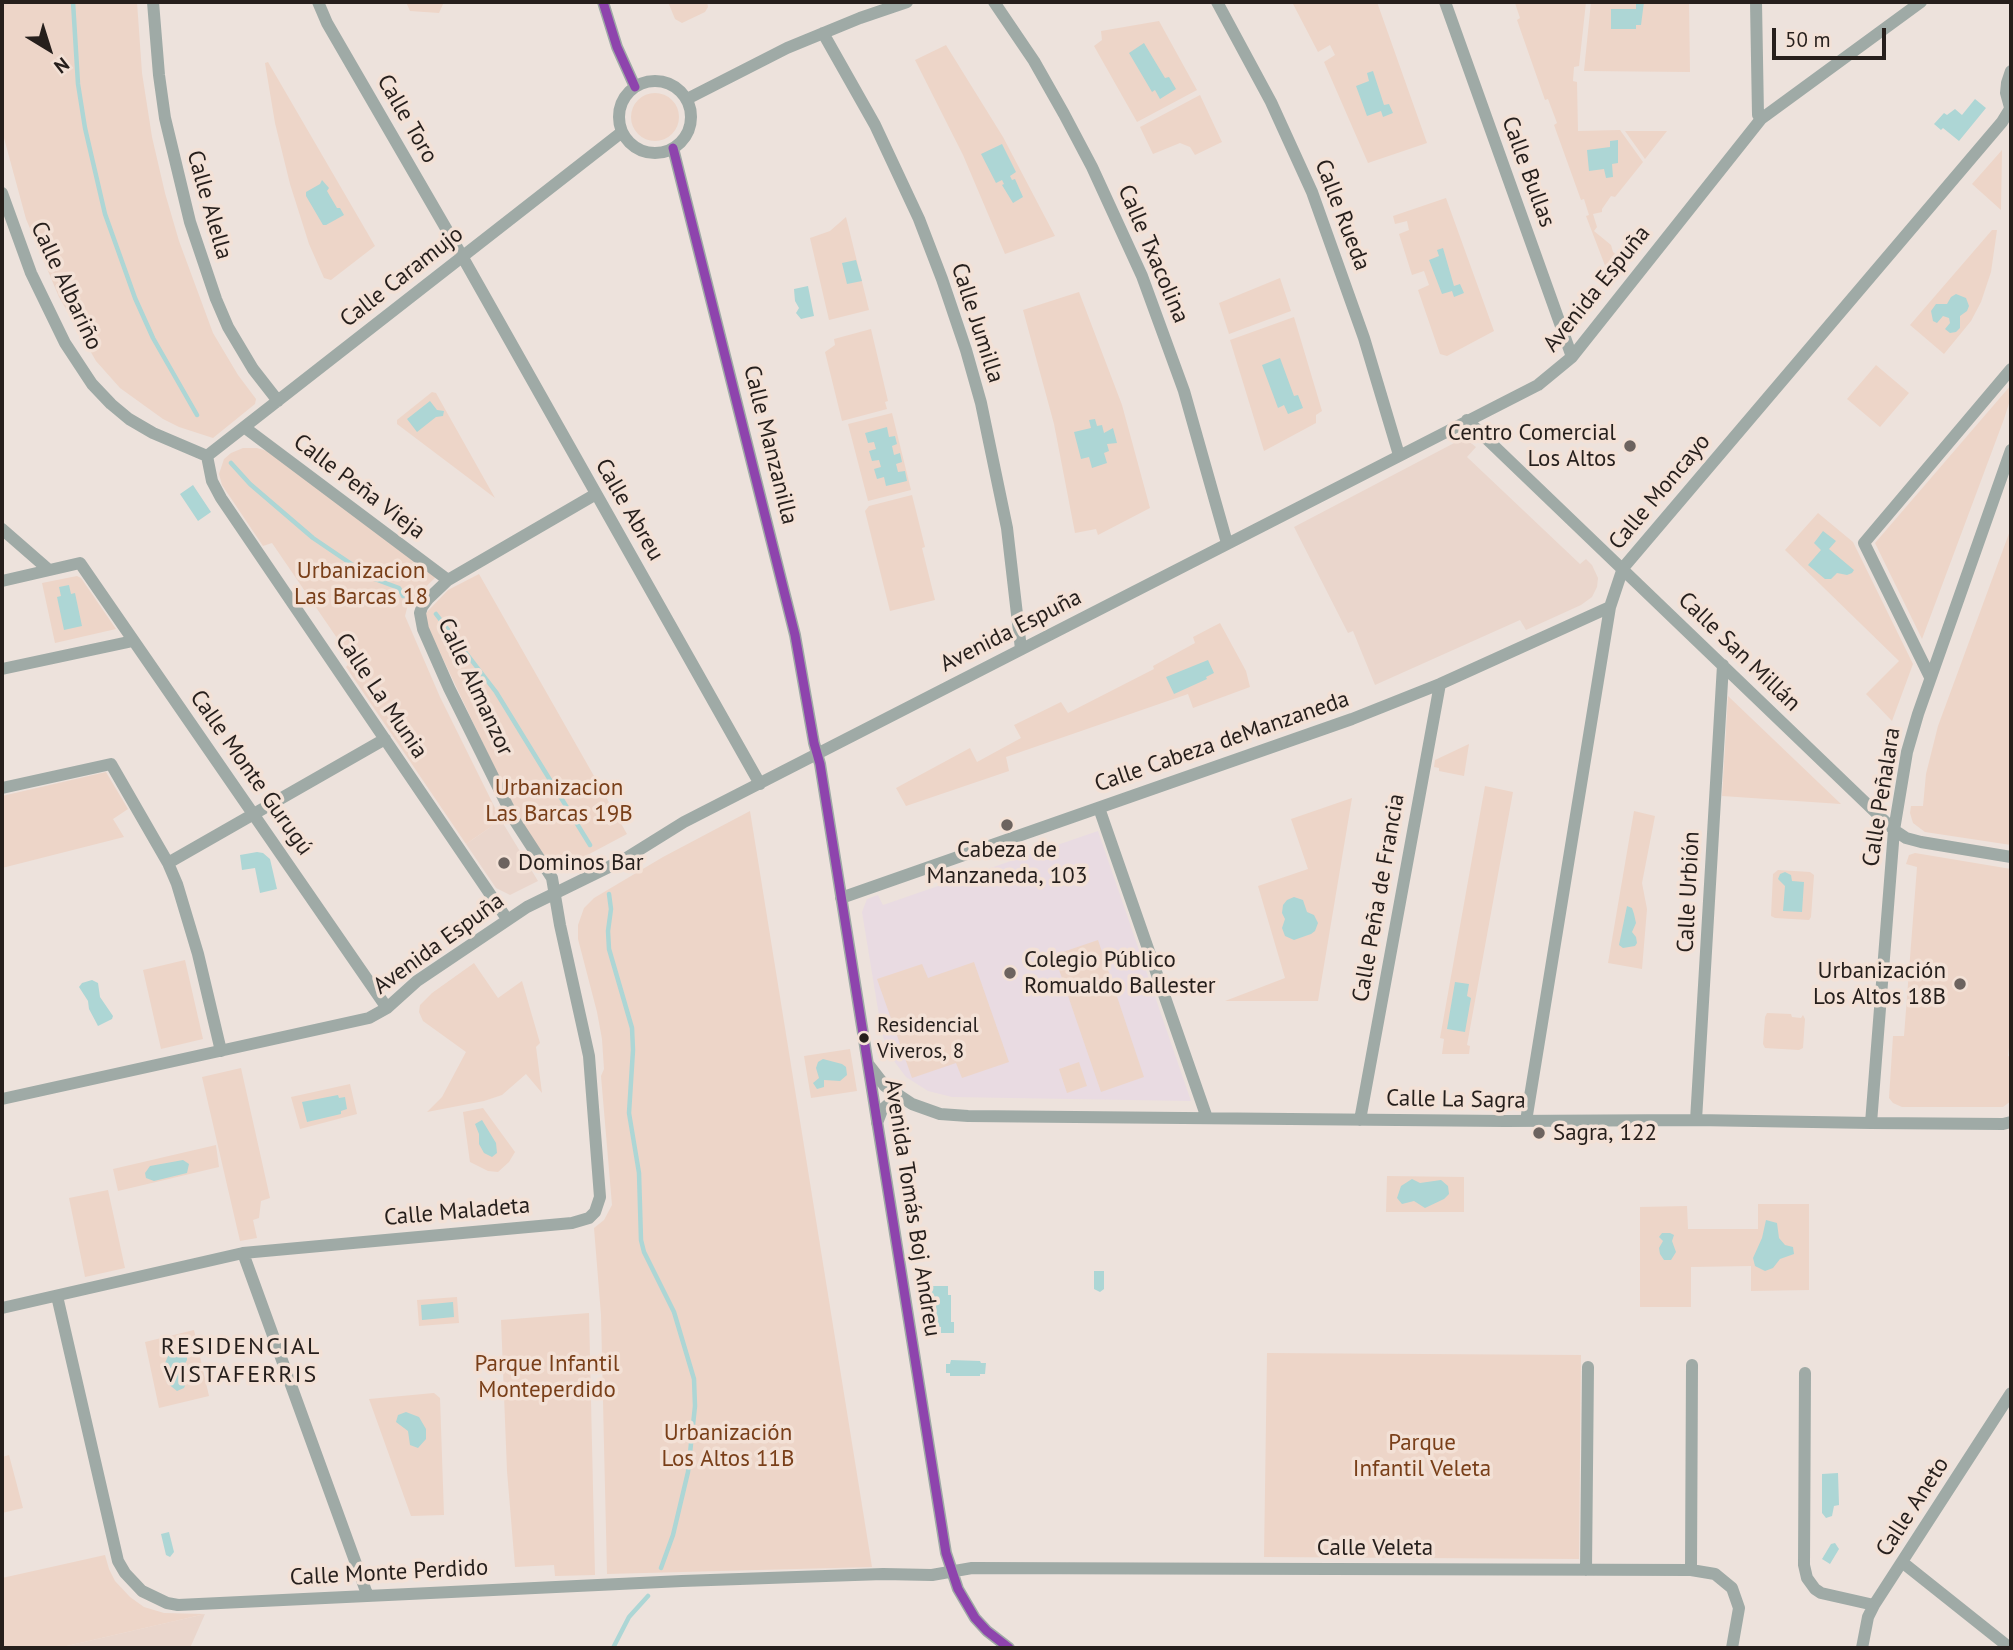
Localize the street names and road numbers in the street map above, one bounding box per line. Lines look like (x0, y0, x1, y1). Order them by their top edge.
street label: Calle Toro (371, 70, 443, 168)
street label: Calle Bullas (1495, 113, 1561, 231)
street label: Calle Alella (180, 147, 238, 263)
street label: Calle Rueda (1308, 156, 1376, 274)
street label: Calle Txacolina (1111, 181, 1195, 327)
street label: Calle Albariño (24, 217, 108, 355)
street label: Calle Caramujo (335, 220, 469, 334)
street label: Avenida Espuña (1538, 220, 1656, 358)
street label: Calle Jumilla (945, 260, 1009, 386)
street label: Calle Manzanilla (737, 363, 803, 527)
street label: Calle Moncayo (1603, 428, 1717, 556)
street label: Calle Peña Vieja (288, 429, 430, 545)
street label: Calle Abreu (589, 454, 669, 566)
street label: Avenida Espuña (936, 584, 1086, 678)
street label: Calle San Millán (1672, 587, 1806, 717)
street label: Calle Almanzor (431, 614, 519, 760)
street label: Calle La Munia (329, 628, 433, 764)
street label: Calle Monte Gurugú (184, 685, 318, 861)
street label: Calle Cabeza deManzaneda (1091, 685, 1353, 799)
street label: Calle Peñalara (1857, 725, 1907, 869)
street label: Calle Peña de Francia (1347, 792, 1411, 1004)
street label: Calle Urbión (1672, 831, 1706, 953)
street label: Avenida Espuña (368, 887, 510, 1001)
street label: Avenida Tomás Boj Andreu (878, 1077, 946, 1339)
street label: Calle La Sagra (1386, 1085, 1526, 1115)
street label: Calle Maladeta (383, 1192, 531, 1232)
street label: Calle Aneto (1871, 1452, 1955, 1562)
street label: Calle Veleta (1317, 1534, 1433, 1562)
street label: Calle Monte Perdido (289, 1554, 489, 1592)

